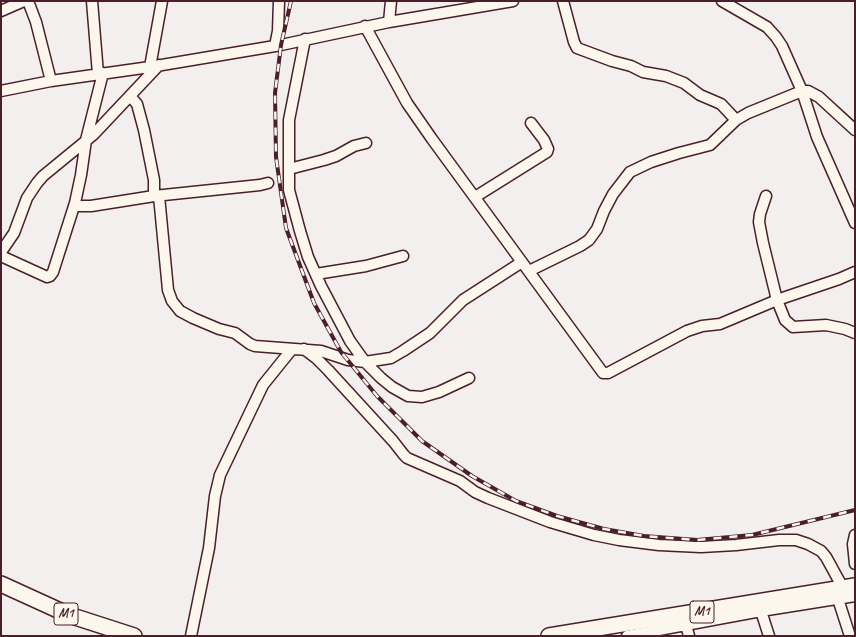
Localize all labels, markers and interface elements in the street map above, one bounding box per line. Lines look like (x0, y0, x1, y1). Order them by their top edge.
road number: M1 (690, 601, 714, 623)
road number: M1 (54, 603, 78, 625)

